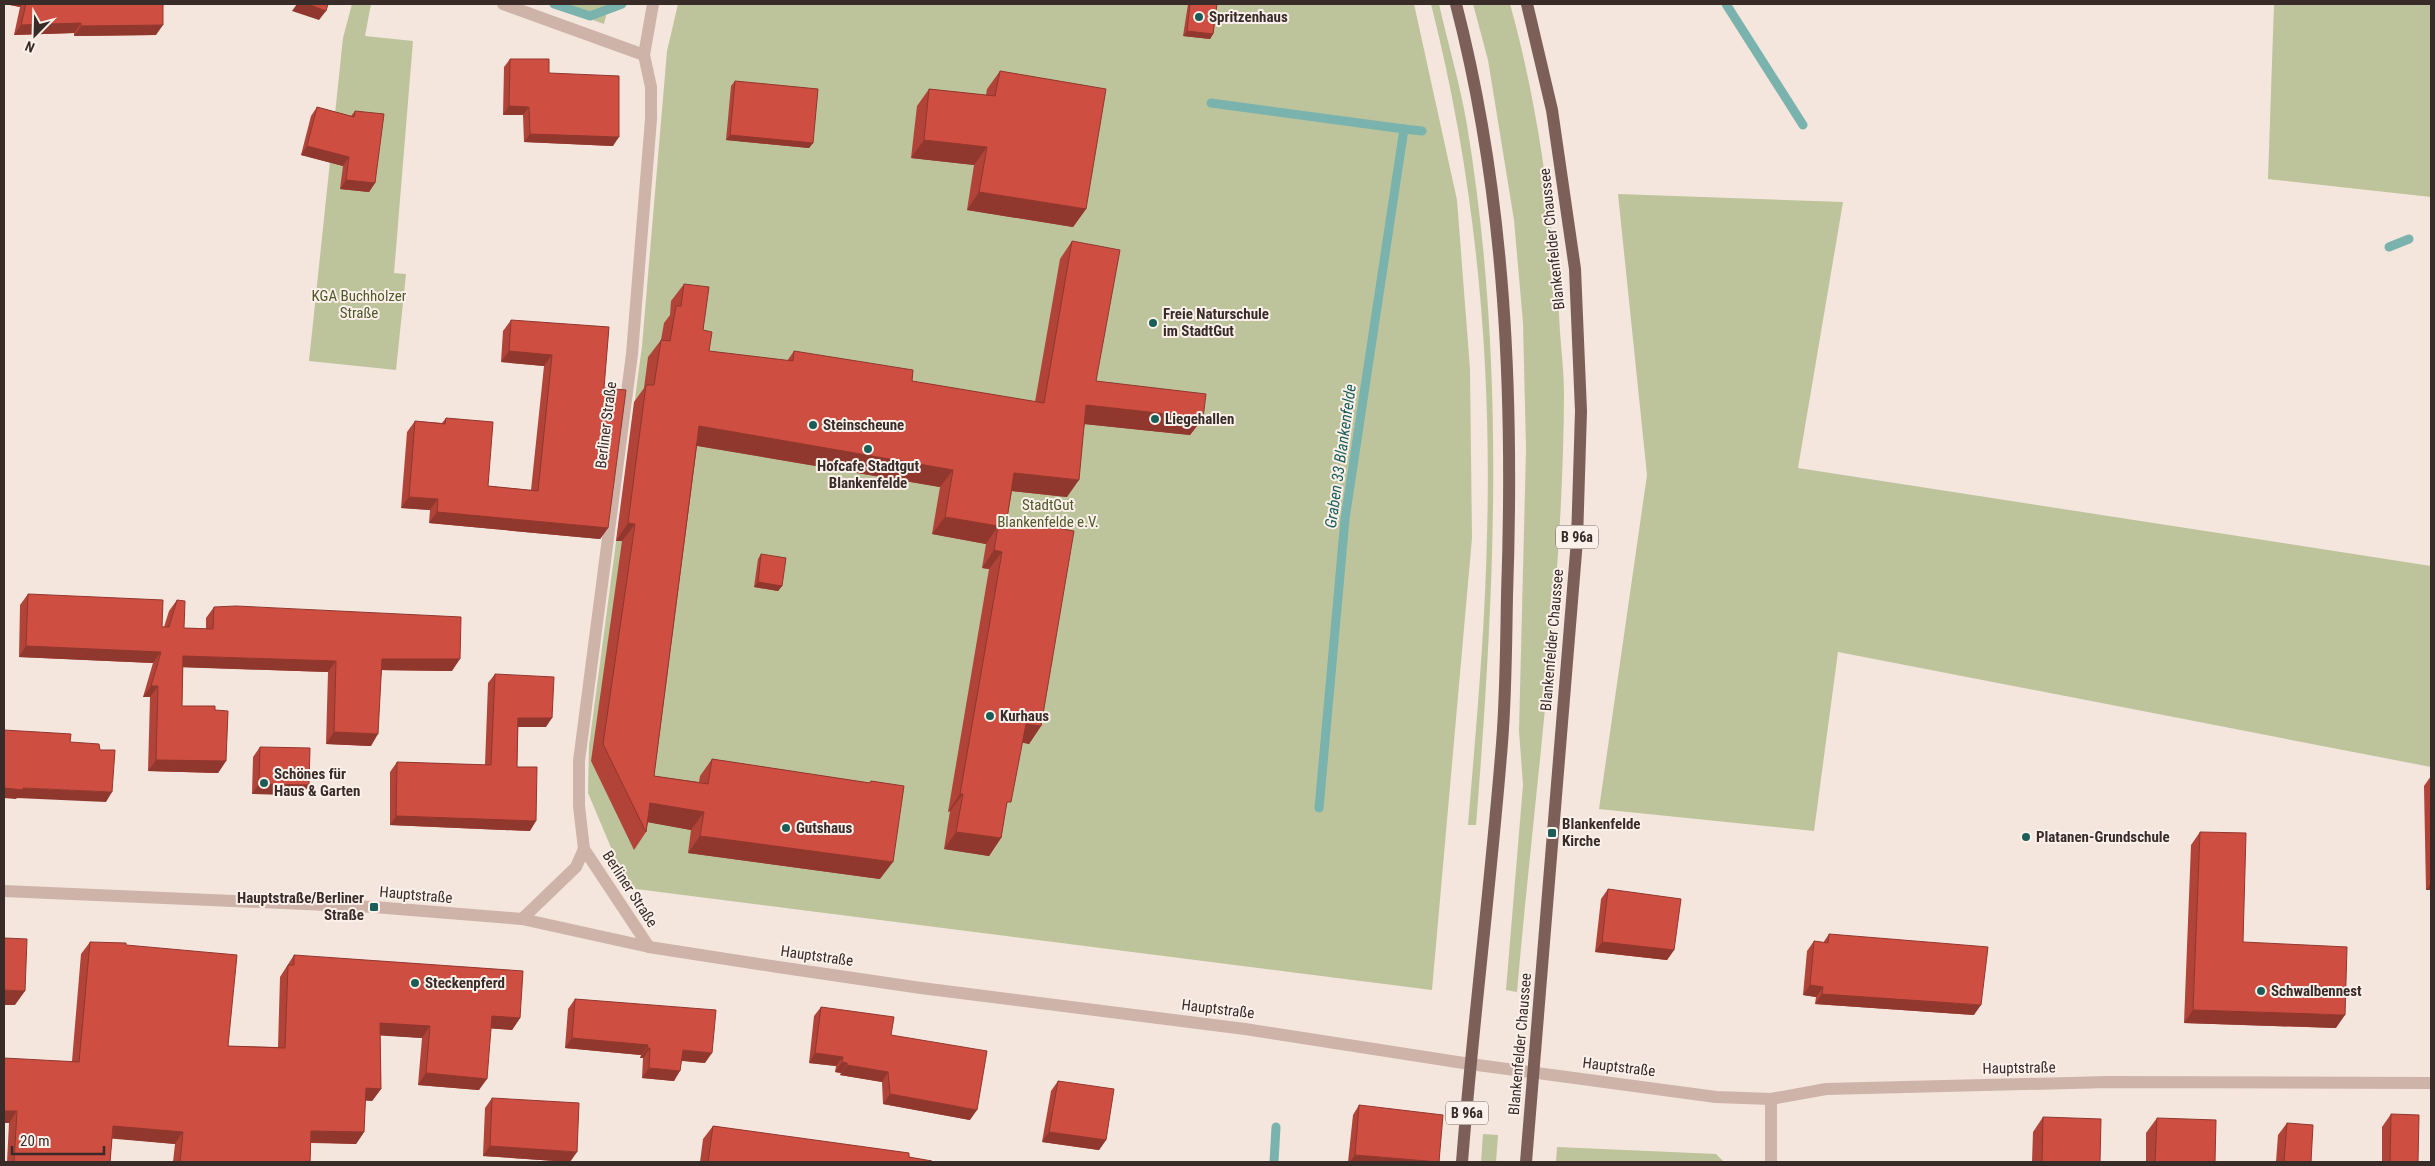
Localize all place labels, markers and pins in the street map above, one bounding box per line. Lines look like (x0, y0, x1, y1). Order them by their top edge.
place label: Spritzenhaus (1209, 8, 1288, 26)
marker: Spritzenhaus (1193, 11, 1205, 23)
place label: Freie Naturschule im StadtGut (1163, 305, 1269, 340)
marker: Freie Naturschule im StadtGut (1147, 317, 1159, 329)
place label: Liegehallen (1165, 410, 1234, 428)
marker: Liegehallen (1149, 413, 1161, 425)
place label: Steinscheune (823, 416, 904, 434)
marker: Steinscheune (807, 419, 819, 431)
marker: Hofcafe Stadtgut Blankenfelde (862, 443, 874, 455)
place label: Hofcafe Stadtgut Blankenfelde (817, 457, 919, 492)
place label: Kurhaus (1000, 707, 1049, 725)
marker: Kurhaus (984, 710, 996, 722)
place label: Schönes für Haus & Garten (274, 765, 360, 800)
marker: Schönes für Haus & Garten (258, 777, 270, 789)
place label: Blankenfelde Kirche (1562, 815, 1641, 850)
place label: Gutshaus (796, 819, 852, 837)
marker: Gutshaus (780, 822, 792, 834)
marker: Blankenfelde Kirche (1546, 827, 1558, 839)
place label: Platanen-Grundschule (2036, 828, 2170, 846)
marker: Platanen-Grundschule (2020, 831, 2032, 843)
place label: Hauptstraße/Berliner Straße (237, 889, 364, 924)
marker: Hauptstraße/Berliner Straße (368, 901, 380, 913)
place label: Steckenpferd (425, 974, 505, 992)
marker: Steckenpferd (409, 977, 421, 989)
place label: Schwalbennest (2271, 982, 2362, 1000)
marker: Schwalbennest (2255, 985, 2267, 997)

